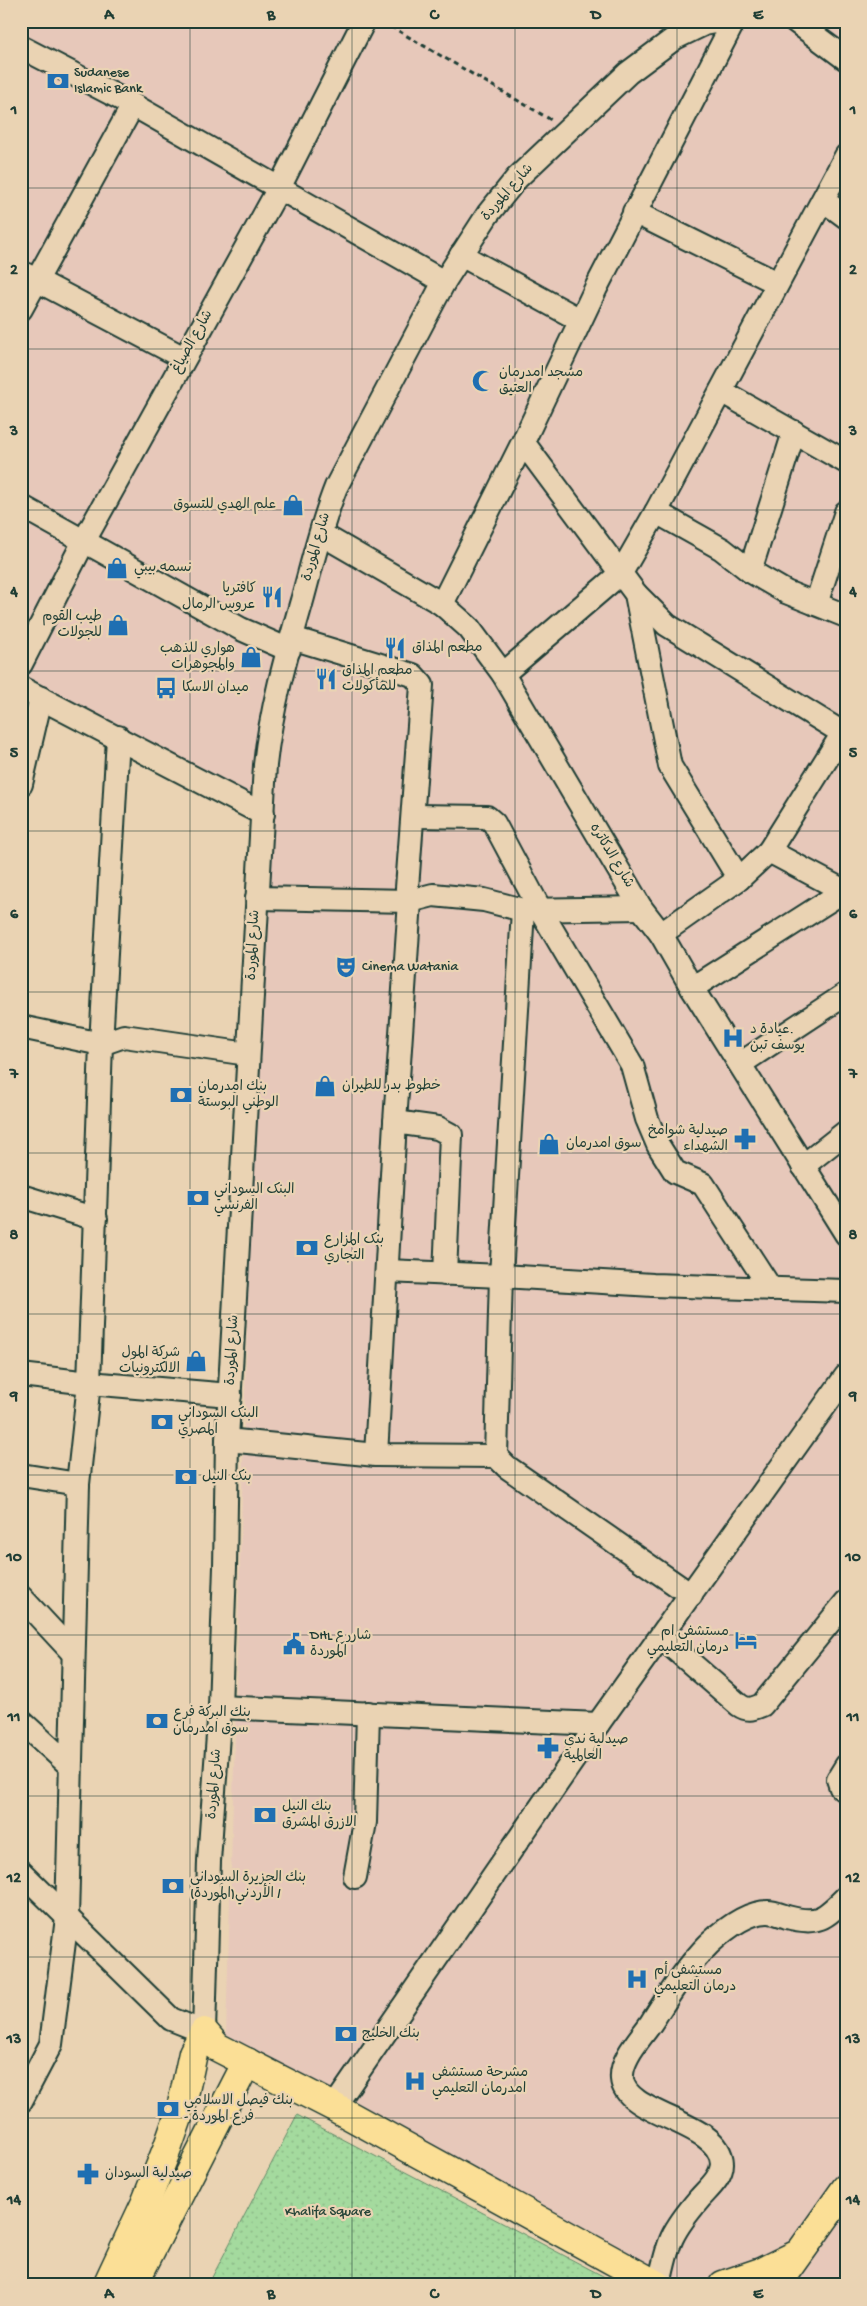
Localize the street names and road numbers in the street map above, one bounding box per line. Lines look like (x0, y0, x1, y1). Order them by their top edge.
street label: شارع الموردة (478, 161, 538, 225)
street label: شارع الصياغ (168, 307, 217, 377)
street label: شارع الموردة (299, 511, 335, 583)
street label: شارع الدكاتره (585, 821, 637, 891)
street label: شارع الموردة (244, 909, 264, 981)
street label: شارع الموردة (223, 1314, 243, 1386)
street label: شارع الموردة (204, 1748, 226, 1820)

